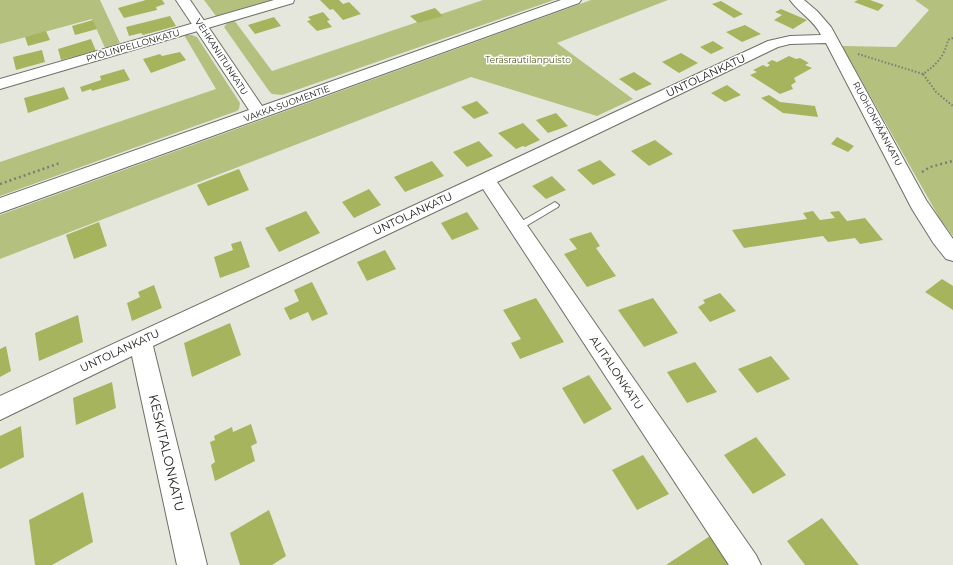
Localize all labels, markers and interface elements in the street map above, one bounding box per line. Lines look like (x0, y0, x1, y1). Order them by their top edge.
street label: VEHKANIITUNKATU (192, 17, 250, 97)
street label: PYÖLINPELLONKATU (85, 27, 181, 65)
street label: UNTOLANKATU (664, 52, 748, 100)
park label: Teräsrautilanpuisto (485, 55, 571, 65)
street label: RUOHONPÄÄNKATU (850, 80, 904, 168)
street label: VAKKA-SUOMENTIE (243, 83, 331, 125)
street label: UNTOLANKATU (371, 190, 455, 238)
street label: UNTOLANKATU (78, 327, 162, 375)
street label: ALITALONKATU (587, 334, 645, 412)
street label: KESKITALONKATU (145, 393, 187, 513)

